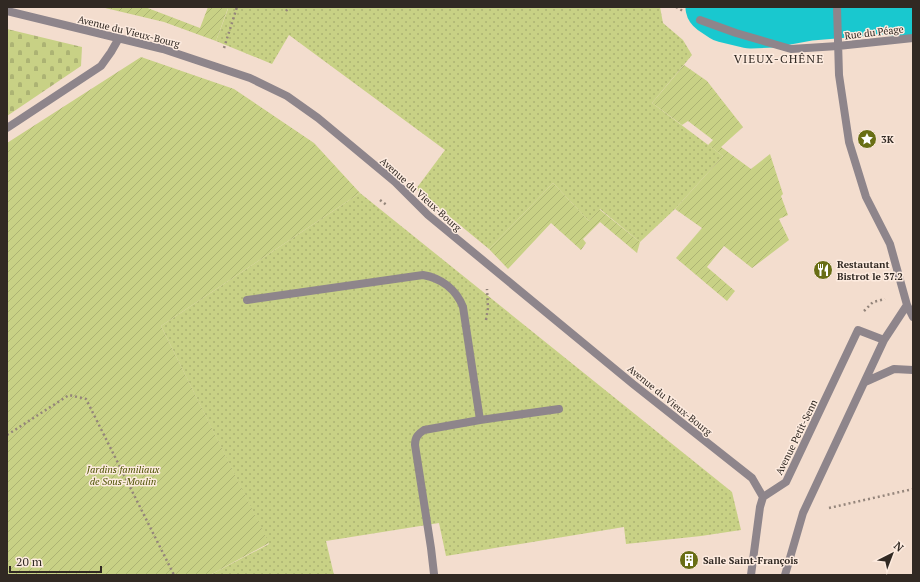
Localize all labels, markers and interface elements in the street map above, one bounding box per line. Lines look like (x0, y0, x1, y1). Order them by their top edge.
street label: Avenue du Vieux-Bourg (76, 12, 182, 51)
street label: Rue du Péage (844, 22, 904, 43)
district label: VIEUX-CHÊNE (734, 51, 824, 66)
place icon: 3K (856, 128, 878, 150)
place label: 3K (881, 133, 895, 146)
street label: Avenue du Vieux-Bourg (377, 154, 465, 235)
place label: Restautant Bistrot le 37.2 (837, 258, 903, 283)
restaurant icon: Restautant Bistrot le 37.2 (812, 259, 834, 281)
street label: Avenue du Vieux-Bourg (625, 362, 715, 439)
street label: Avenue Petit-Senn (773, 397, 820, 477)
park label: Jardins familiaux de Sous-Moulin (86, 463, 160, 488)
north arrow (872, 534, 912, 574)
text: N (891, 539, 907, 555)
scale bar (10, 548, 101, 574)
building icon: Salle Saint-François (678, 549, 700, 571)
text: 20 m (16, 554, 43, 569)
place label: Salle Saint-François (703, 554, 799, 567)

